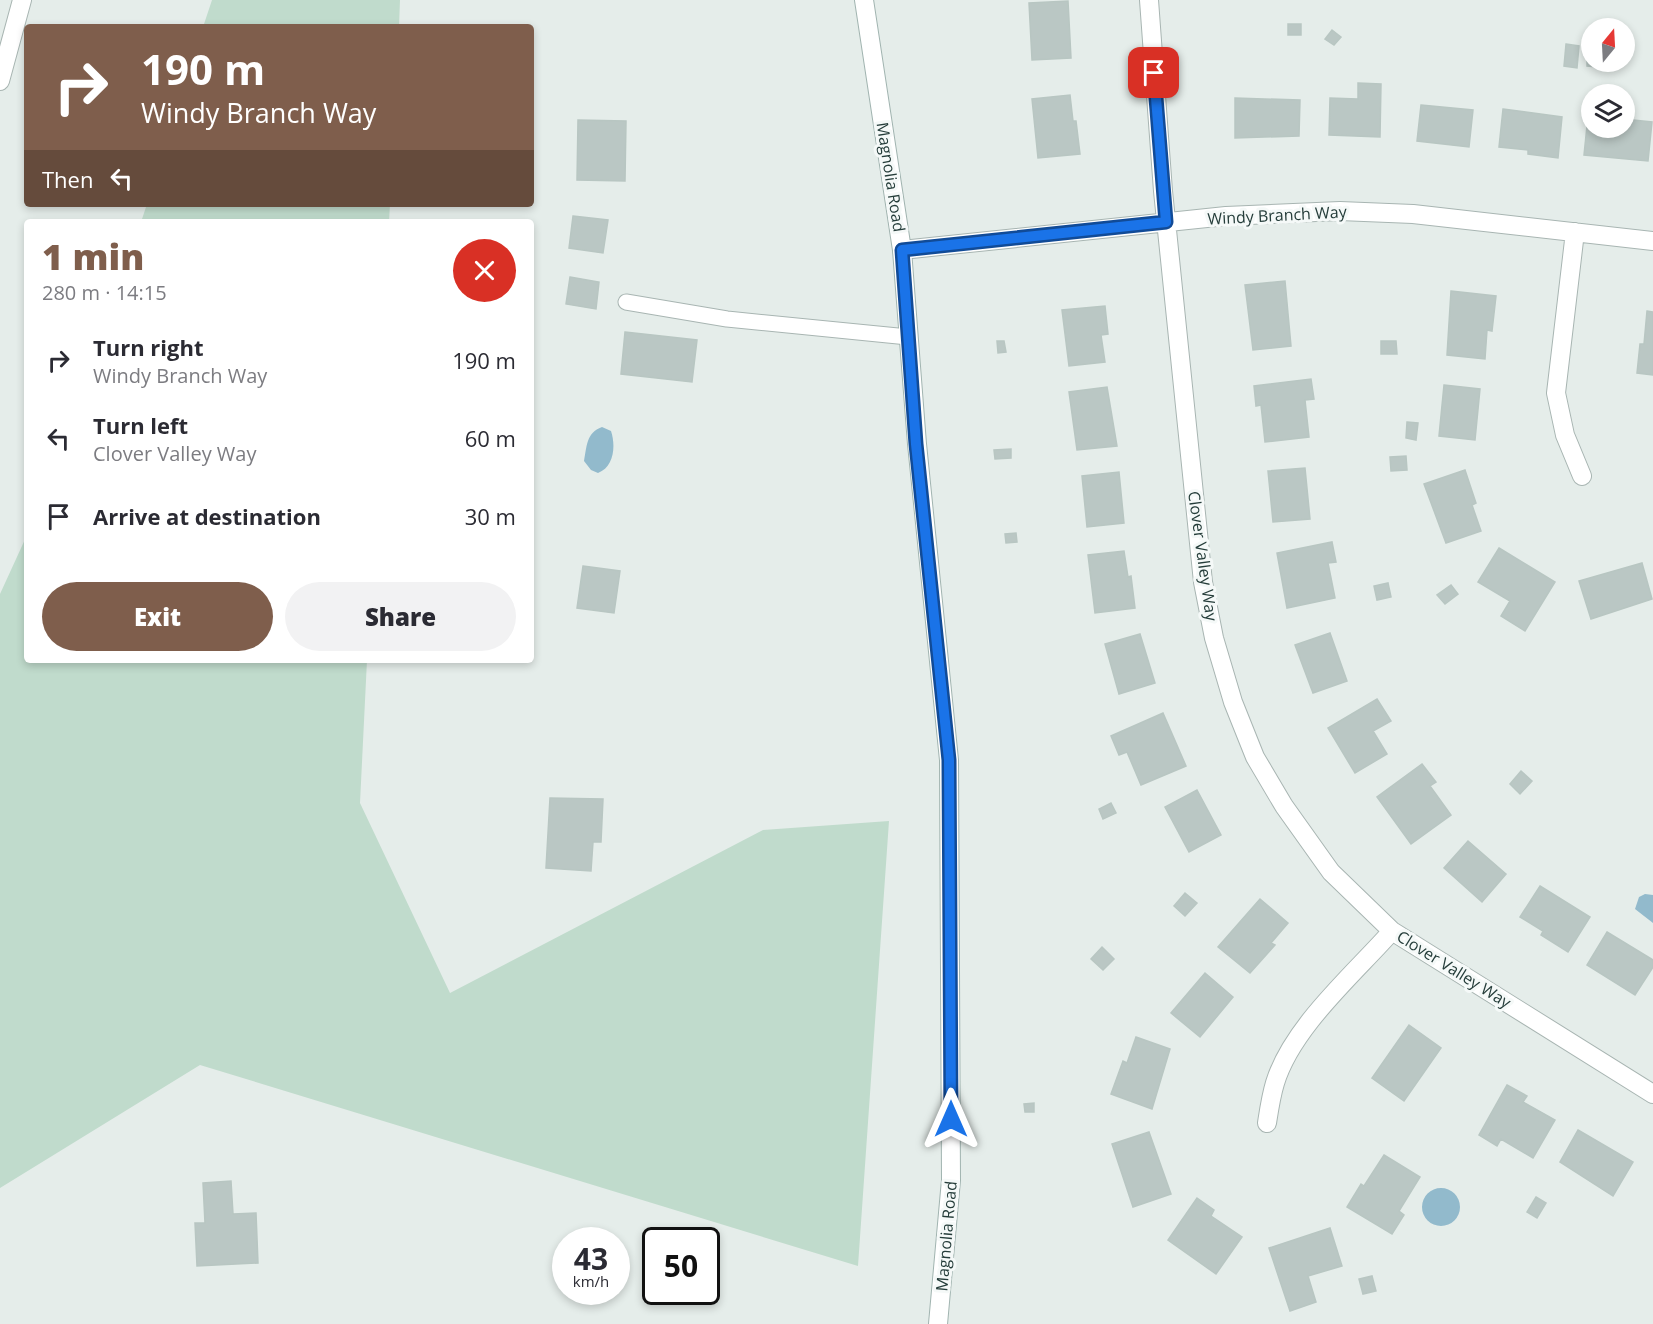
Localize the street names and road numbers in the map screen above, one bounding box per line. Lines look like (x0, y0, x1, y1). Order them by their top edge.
street label: Magnolia Road (871, 121, 911, 233)
street label: Windy Branch Way (1207, 200, 1348, 230)
street label: Clover Valley Way (1183, 490, 1223, 623)
street label: Clover Valley Way (1393, 925, 1516, 1013)
street label: Magnolia Road (930, 1180, 962, 1292)

